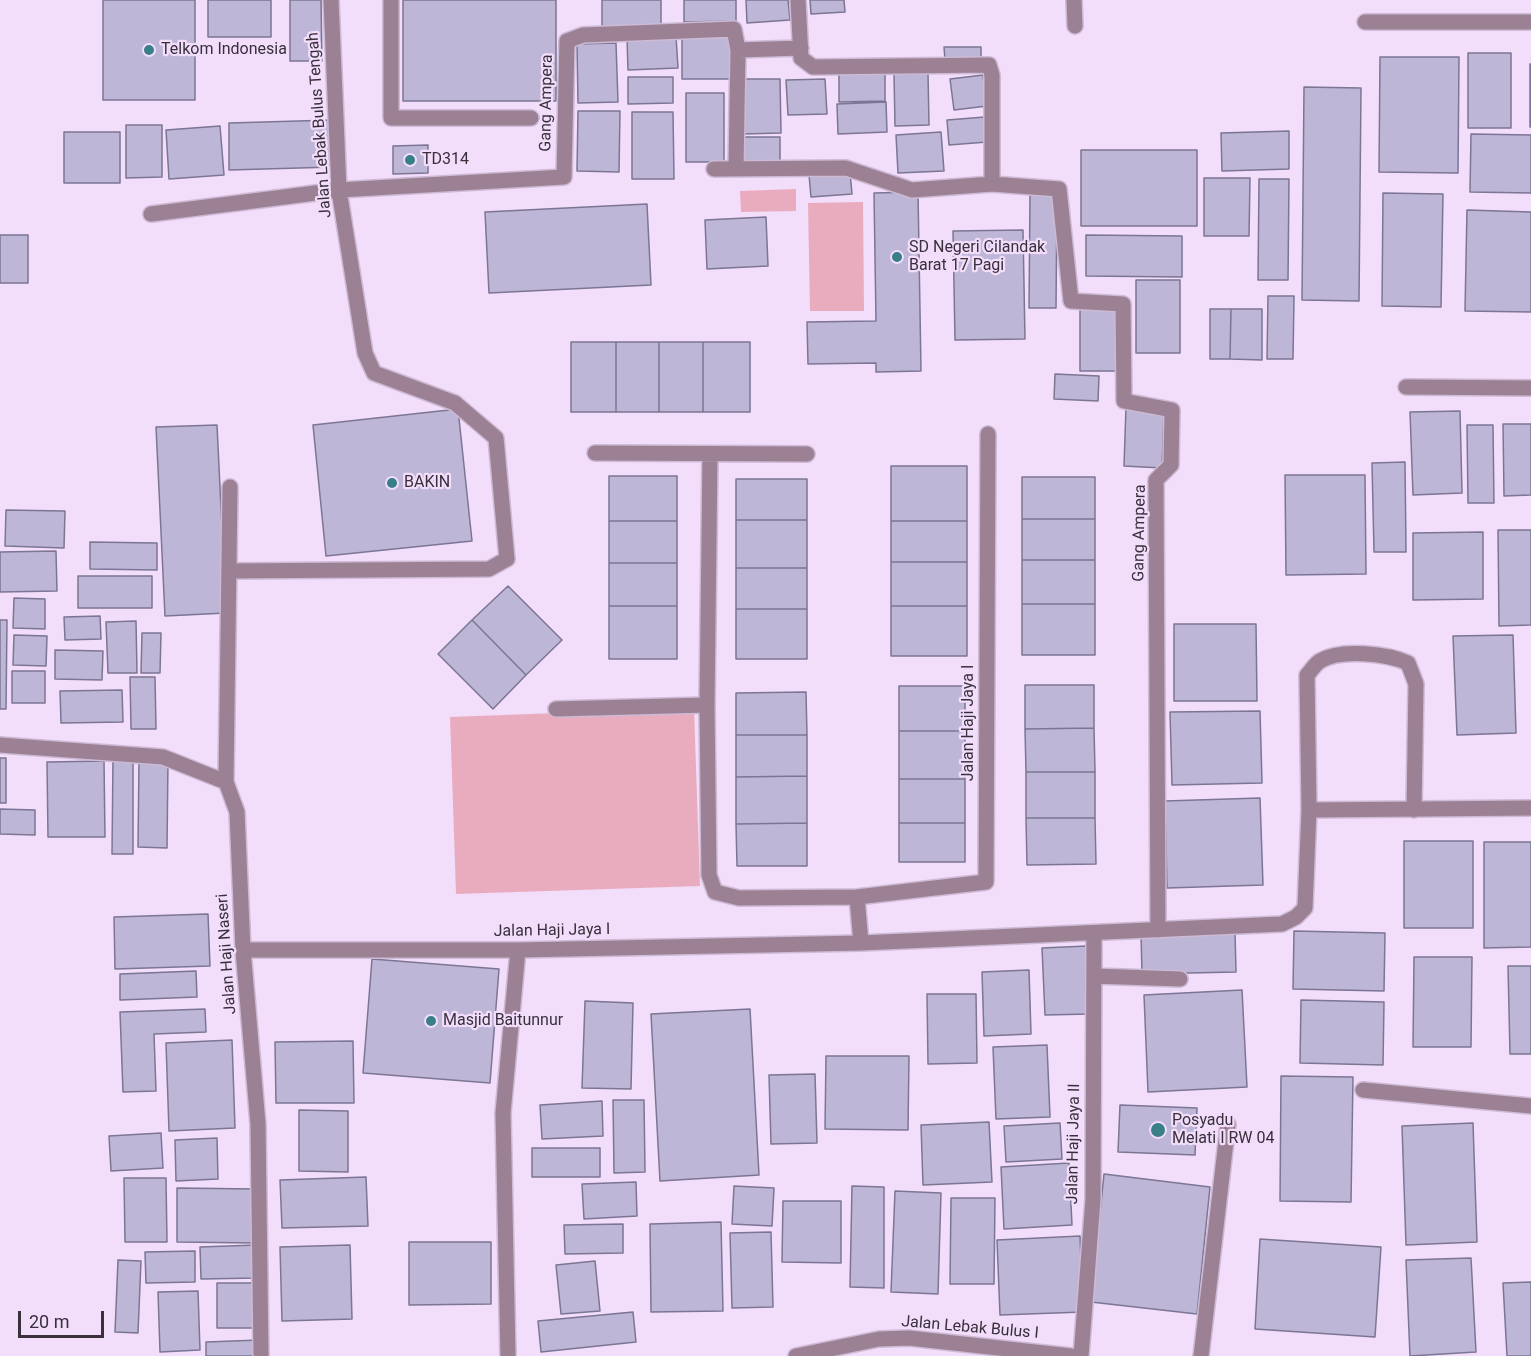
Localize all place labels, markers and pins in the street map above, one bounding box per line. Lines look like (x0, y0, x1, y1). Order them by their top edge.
place label: Telkom Indonesia (161, 40, 287, 60)
marker: Telkom Indonesia (142, 43, 156, 57)
place label: TD314 (422, 150, 469, 170)
marker: TD314 (403, 153, 417, 167)
place label: SD Negeri Cilandak Barat 17 Pagi (909, 238, 1045, 276)
marker: SD Negeri Cilandak Barat 17 Pagi (890, 250, 904, 264)
place label: BAKIN (404, 473, 450, 493)
marker: BAKIN (385, 476, 399, 490)
place label: Masjid Baitunnur (443, 1011, 563, 1031)
marker: Masjid Baitunnur (424, 1014, 438, 1028)
place label: Posyadu Melati I RW 04 (1172, 1111, 1274, 1149)
marker: Posyadu Melati I RW 04 (1149, 1121, 1167, 1139)

